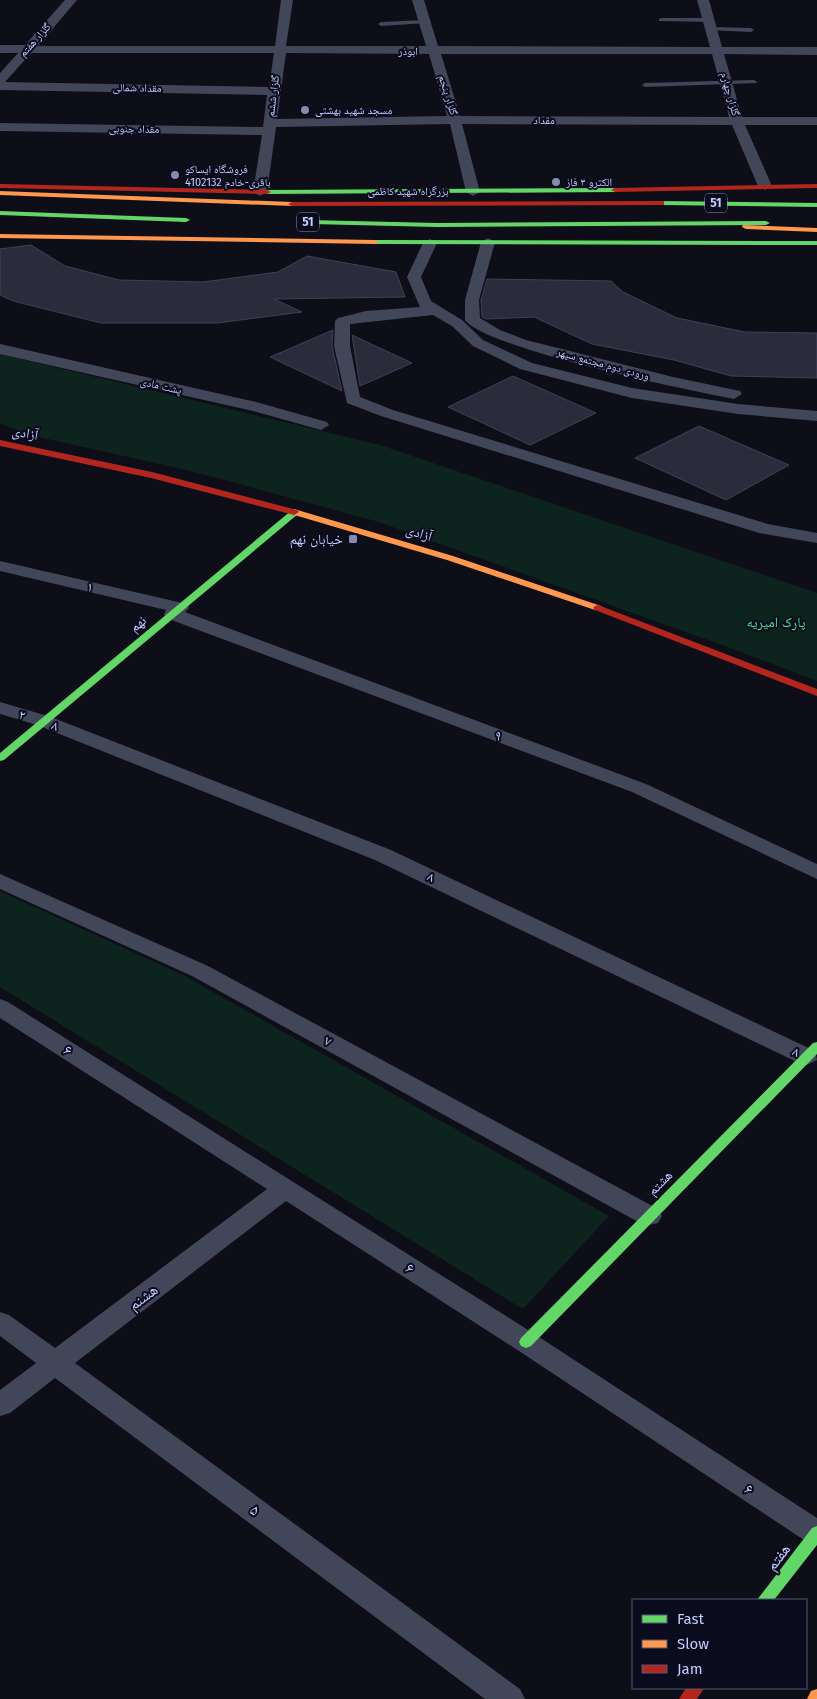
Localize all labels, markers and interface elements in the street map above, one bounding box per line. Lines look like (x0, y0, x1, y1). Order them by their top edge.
street label: گلزار هفتم (16, 20, 55, 60)
street label: ابوذر (397, 45, 418, 58)
street label: گلزار چهارم (718, 71, 743, 118)
street label: گلزار پنجم (435, 73, 460, 117)
street label: گلزار ششم (264, 74, 283, 118)
street label: مقداد شمالی (112, 81, 162, 95)
marker: مسجد شهید بهشتی (299, 104, 311, 116)
place label: مسجد شهید بهشتی (315, 104, 392, 117)
street label: مقداد (533, 114, 555, 127)
street label: مقداد جنوبی (109, 122, 159, 136)
place label: فروشگاه ایساکو باقری-خادم 4102132 (185, 163, 270, 189)
marker: فروشگاه ایساکو باقری-خادم 4102132 (169, 169, 181, 181)
marker: الکترو ۳ فاز (550, 176, 562, 188)
place label: الکترو ۳ فاز (565, 176, 612, 189)
street label: بزرگراه شهید کاظمی (368, 185, 448, 198)
road number: 51 (705, 194, 727, 212)
road number: 51 (297, 212, 319, 232)
street label: ورودی دوم مجتمع سپهر (554, 345, 651, 383)
street label: پشت مادی (139, 375, 183, 397)
street label: آزادی (10, 422, 40, 444)
street label: آزادی (404, 521, 435, 545)
place label: خیابان نهم (290, 531, 343, 549)
marker: خیابان نهم (347, 533, 359, 545)
street label: ۱ (85, 578, 95, 596)
street label: نهم (126, 612, 151, 637)
park label: پارک امیریه (746, 614, 806, 631)
street label: ۲ (17, 706, 27, 724)
street label: ۸ (49, 717, 61, 735)
street label: ۹ (492, 727, 504, 745)
street label: ۸ (425, 868, 437, 886)
street label: ۷ (321, 1032, 335, 1050)
street label: ۶ (60, 1040, 76, 1060)
street label: ۸ (790, 1043, 802, 1061)
street label: هشتم (644, 1167, 677, 1200)
street label: ۶ (402, 1258, 418, 1278)
street label: هشنم (125, 1280, 162, 1315)
street label: ۶ (741, 1479, 757, 1499)
street label: ۵ (246, 1500, 264, 1520)
street label: هفتم (762, 1540, 795, 1575)
legend (632, 1599, 807, 1689)
text: Fast (677, 1610, 704, 1628)
text: Slow (677, 1635, 709, 1653)
text: Jam (677, 1660, 703, 1678)

